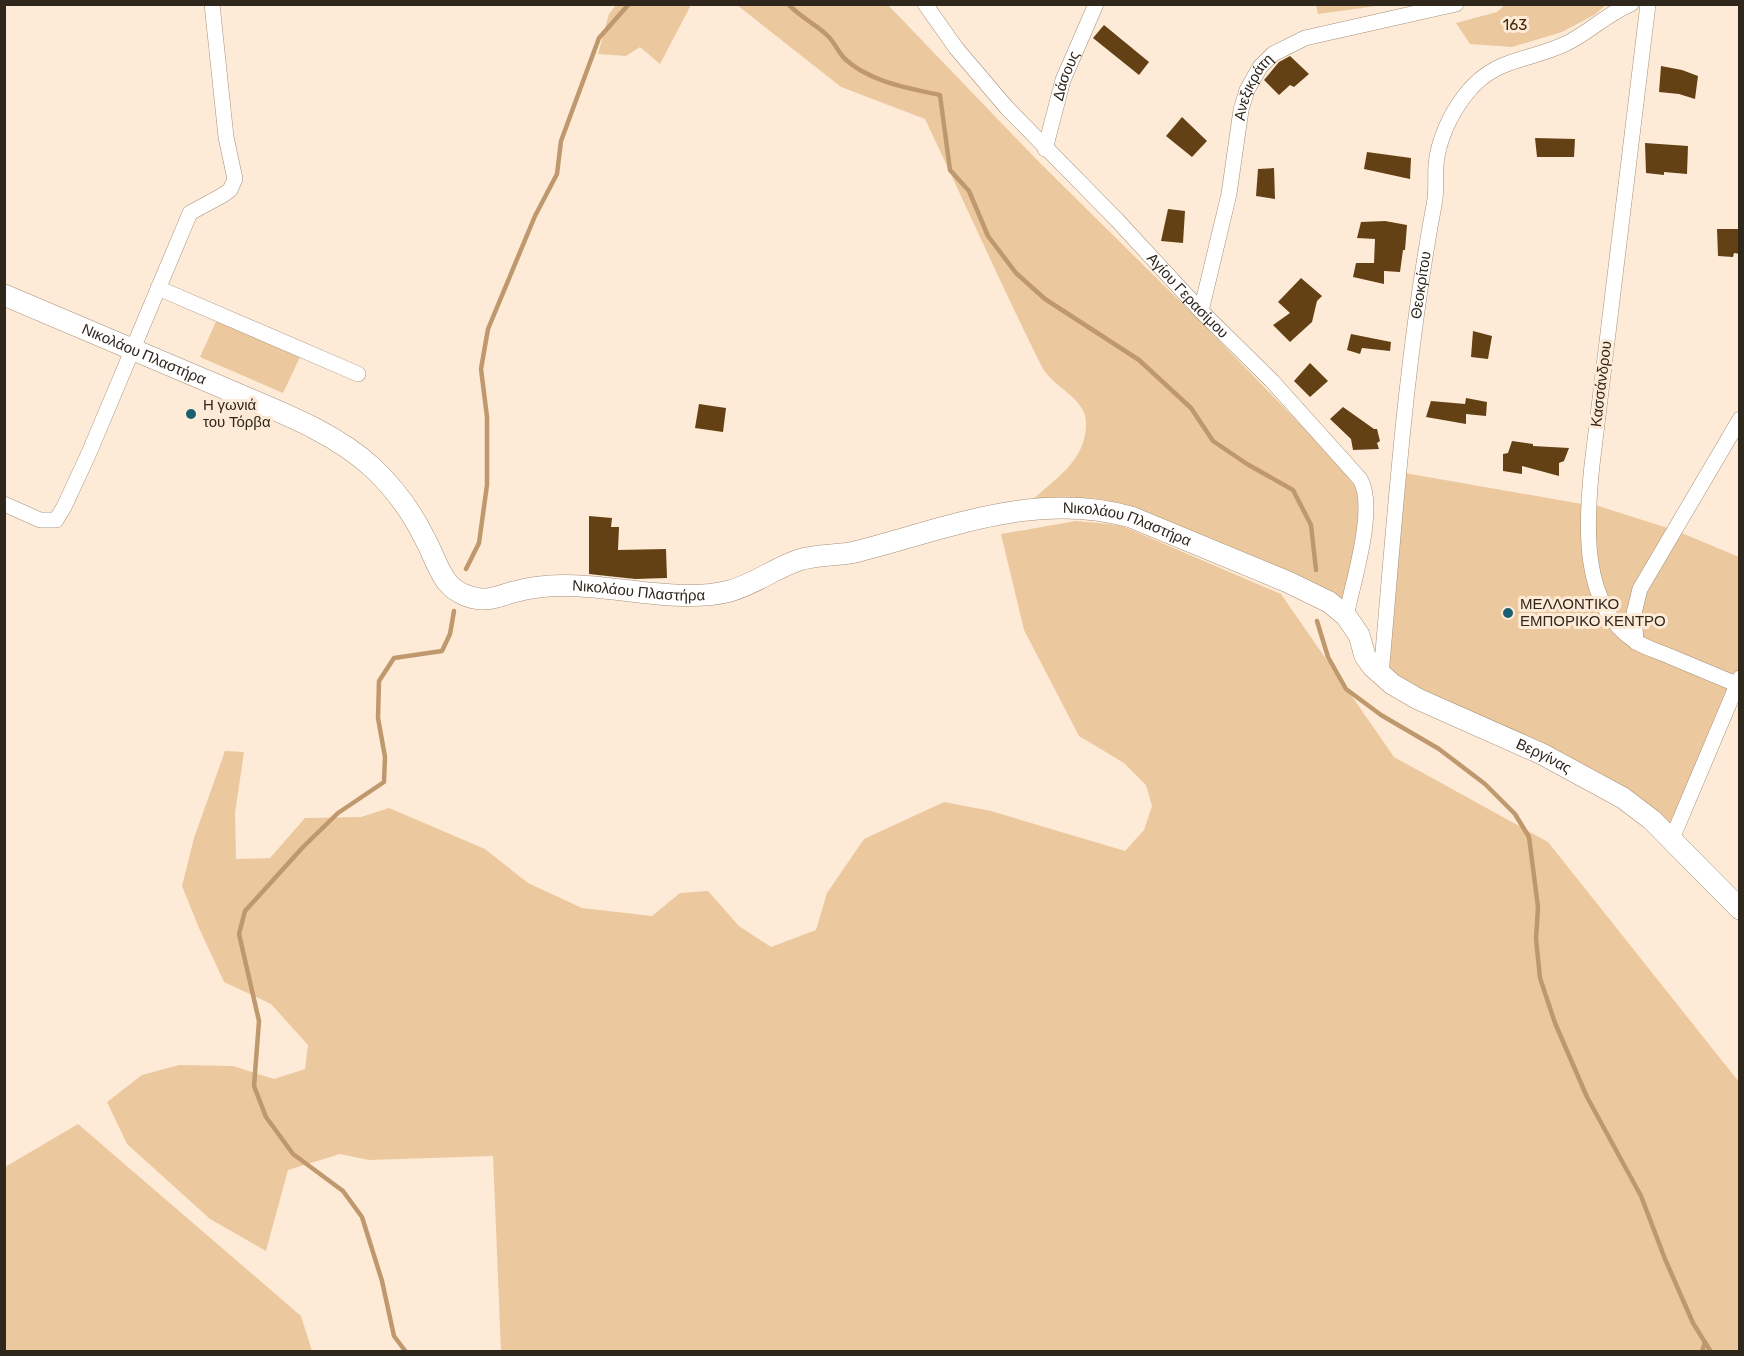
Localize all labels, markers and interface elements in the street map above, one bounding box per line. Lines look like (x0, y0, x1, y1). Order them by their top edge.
park label: 163 (1503, 16, 1527, 34)
street label: Δάσους (1049, 48, 1083, 103)
street label: Ανεξικράτη (1231, 50, 1277, 122)
street label: Αγίου Γερασίμου (1143, 249, 1232, 342)
street label: Θεοκρίτου (1407, 250, 1435, 320)
street label: Νικολάου Πλαστήρα (79, 320, 209, 389)
street label: Κασσάνδρου (1587, 340, 1615, 428)
place label: Η γωνιά του Τόρβα (203, 396, 271, 431)
marker: Η γωνιά του Τόρβα (184, 407, 198, 421)
street label: Νικολάου Πλαστήρα (1063, 499, 1194, 550)
street label: Νικολάου Πλαστήρα (572, 577, 706, 605)
place label: ΜΕΛΛΟΝΤΙΚΟ ΕΜΠΟΡΙΚΟ ΚΕΝΤΡΟ (1520, 595, 1666, 630)
marker: ΜΕΛΛΟΝΤΙΚΟ ΕΜΠΟΡΙΚΟ ΚΕΝΤΡΟ (1501, 606, 1515, 620)
street label: Βεργίνας (1513, 735, 1575, 777)

